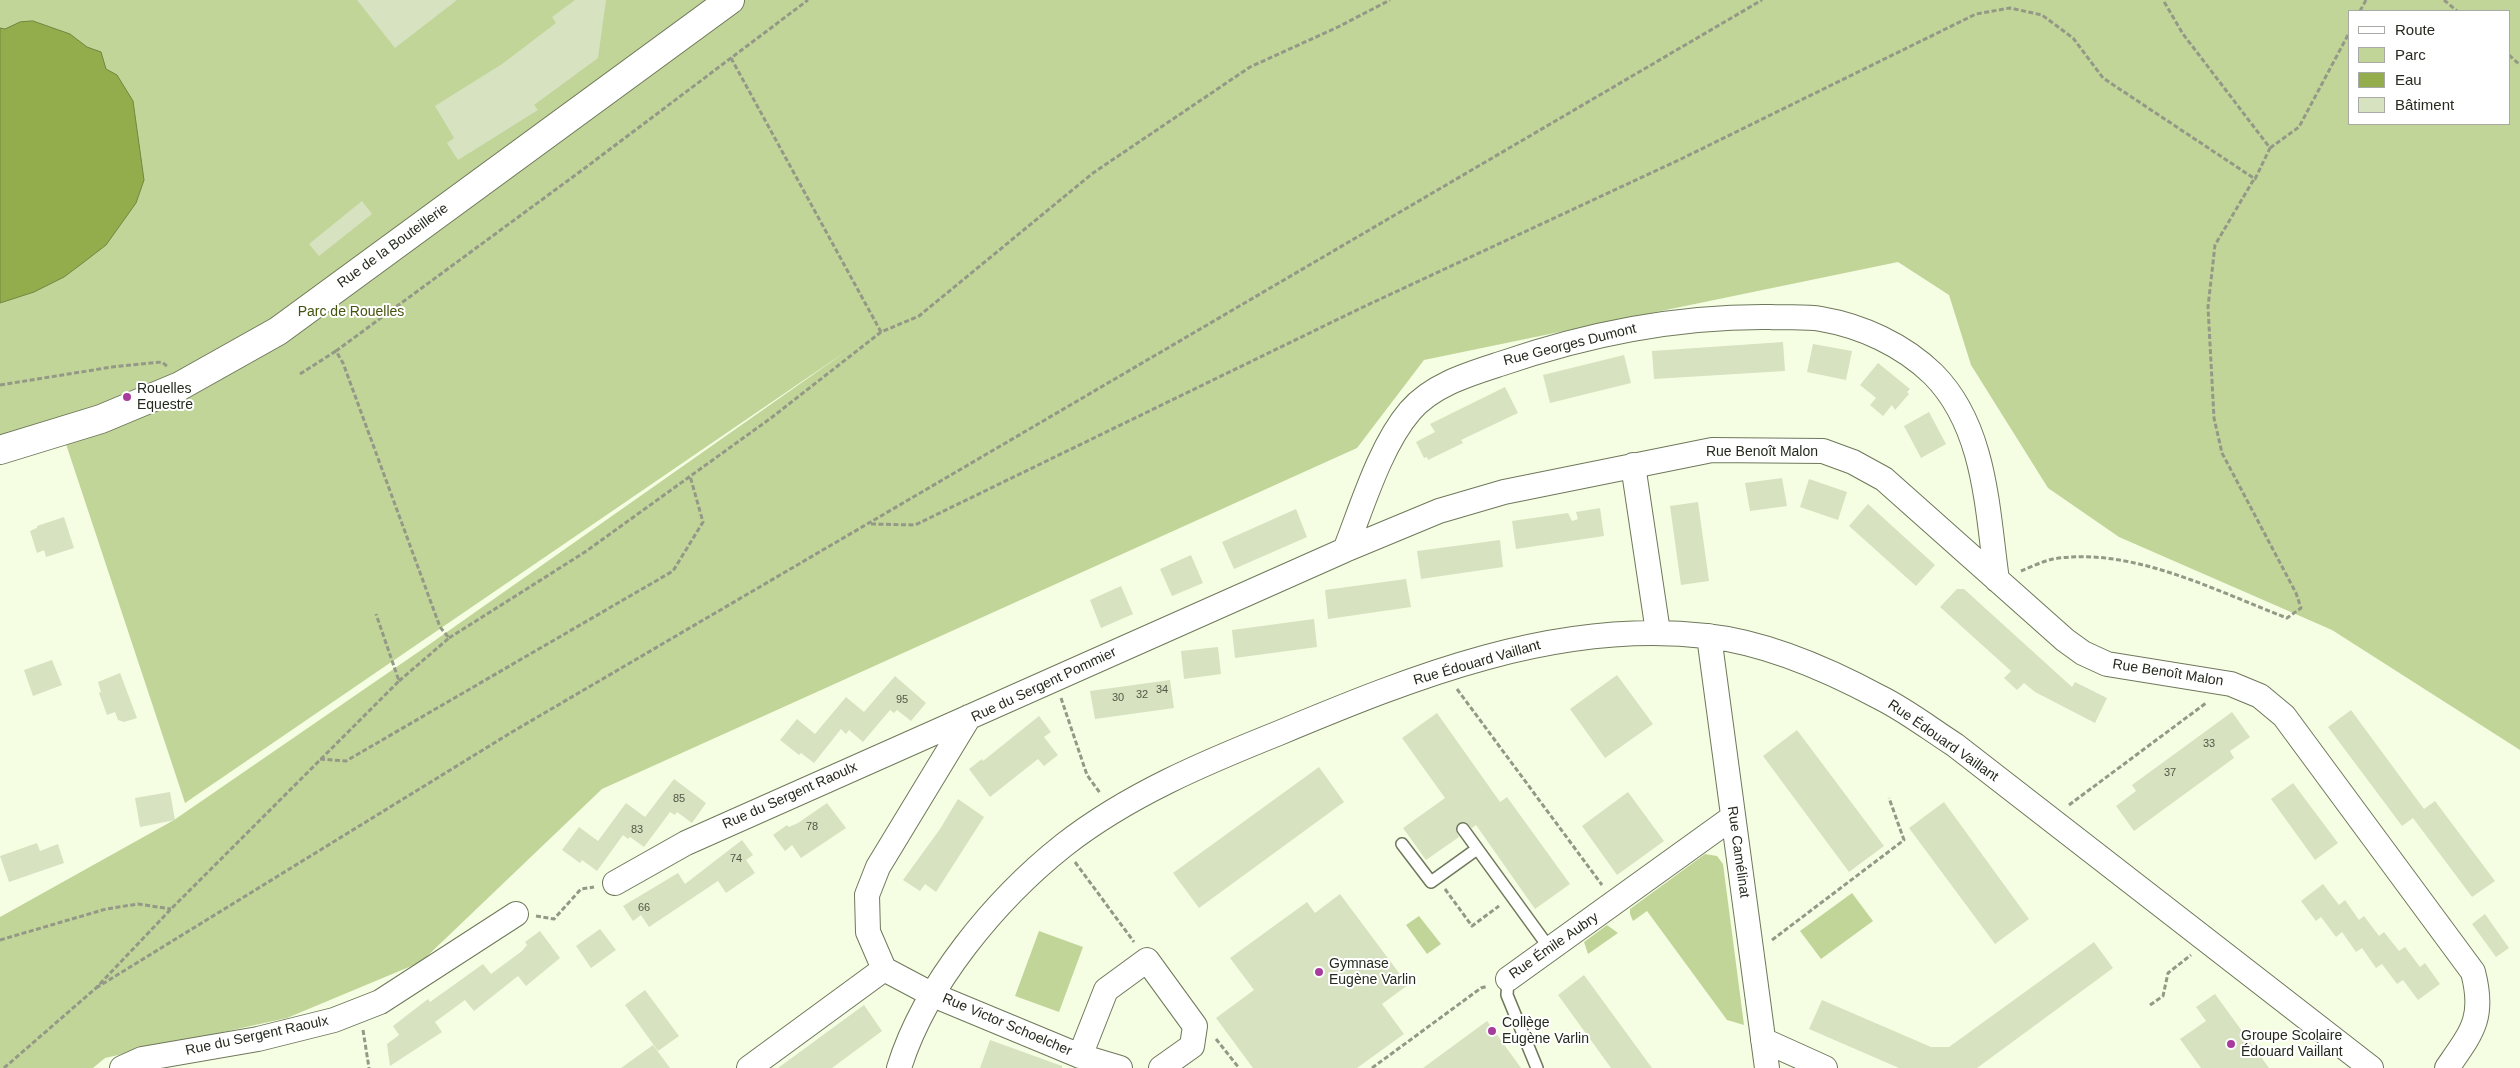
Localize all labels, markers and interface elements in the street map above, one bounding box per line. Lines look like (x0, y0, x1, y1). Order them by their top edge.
legend (2348, 10, 2510, 125)
text: Route (2395, 21, 2435, 38)
text: Parc (2395, 46, 2426, 63)
text: Eau (2395, 71, 2422, 88)
text: Bâtiment (2395, 96, 2454, 113)
street label: Rue de la Bouteillerie (334, 200, 452, 292)
park label: Parc de Rouelles (298, 304, 404, 320)
street label: Rue Georges Dumont (1502, 320, 1638, 370)
place label: Rouelles Equestre (137, 381, 193, 414)
marker: Rouelles Equestre (121, 391, 133, 403)
street label: Rue Benoît Malon (1706, 444, 1818, 460)
street label: Rue Édouard Vaillant (1412, 637, 1542, 689)
street label: Rue du Sergent Pommier (969, 644, 1119, 726)
street label: Rue Benoît Malon (2111, 656, 2225, 690)
house number: 34 (1156, 683, 1168, 697)
house number: 32 (1136, 688, 1148, 702)
house number: 30 (1112, 691, 1124, 705)
house number: 95 (896, 693, 908, 707)
street label: Rue Édouard Vaillant (1884, 696, 2002, 786)
house number: 33 (2203, 737, 2215, 751)
street label: Rue du Sergent Raoulx (720, 759, 860, 833)
house number: 37 (2164, 766, 2176, 780)
house number: 85 (673, 792, 685, 806)
street label: Rue Camélinat (1723, 805, 1753, 899)
house number: 78 (806, 820, 818, 834)
house number: 83 (631, 823, 643, 837)
house number: 74 (730, 852, 742, 866)
house number: 66 (638, 901, 650, 915)
street label: Rue Émile Aubry (1506, 909, 1602, 983)
place label: Gymnase Eugène Varlin (1329, 956, 1416, 989)
marker: Gymnase Eugène Varlin (1313, 966, 1325, 978)
street label: Rue Victor Schoelcher (940, 990, 1074, 1060)
street label: Rue du Sergent Raoulx (184, 1013, 330, 1059)
place label: Collège Eugène Varlin (1502, 1015, 1589, 1048)
marker: Collège Eugène Varlin (1486, 1025, 1498, 1037)
place label: Groupe Scolaire Édouard Vaillant (2241, 1028, 2343, 1060)
marker: Groupe Scolaire Édouard Vaillant (2225, 1038, 2237, 1050)

